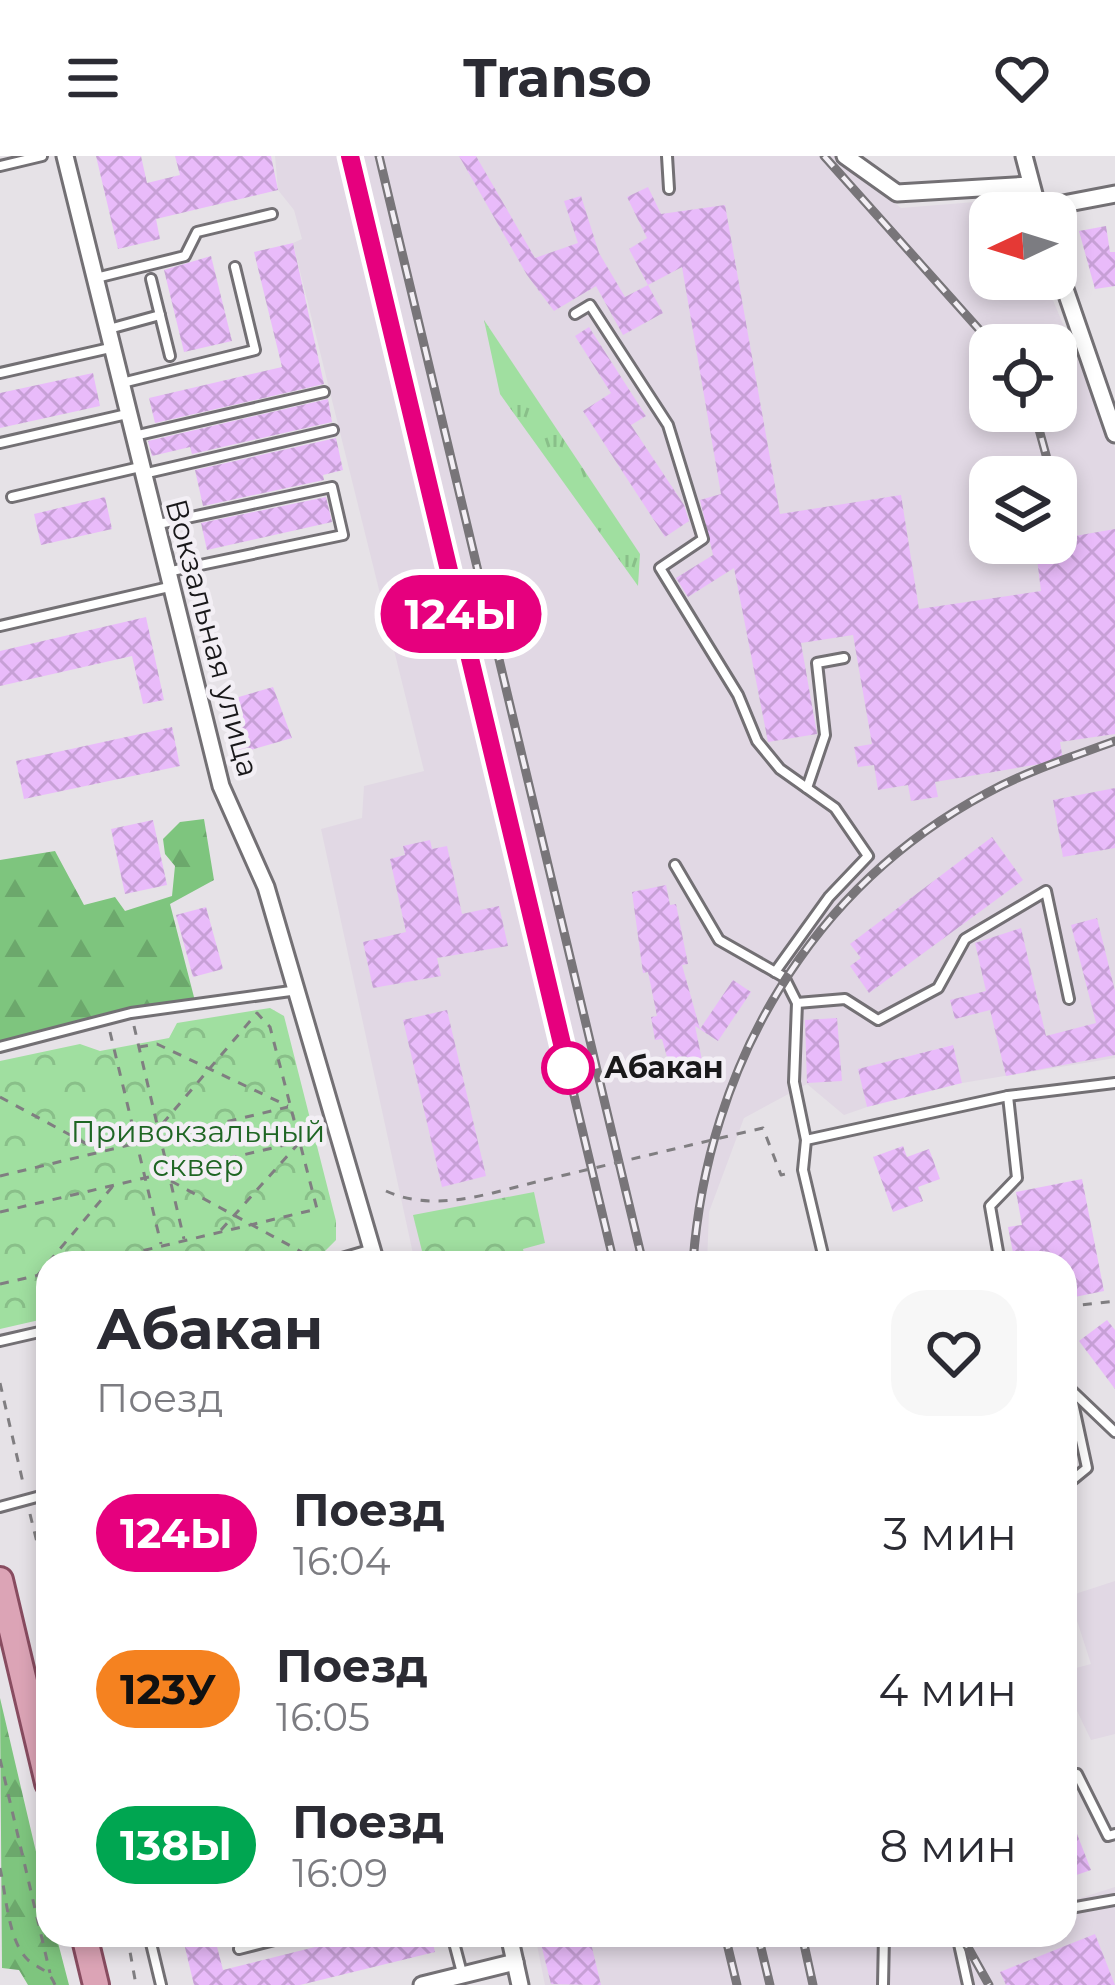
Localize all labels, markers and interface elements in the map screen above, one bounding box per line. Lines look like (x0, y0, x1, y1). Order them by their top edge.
icon: menu (60, 45, 126, 111)
text: Transo (463, 45, 652, 111)
icon: heart (989, 45, 1055, 111)
north arrow (969, 192, 1077, 300)
map controls (969, 192, 1077, 564)
button: locate (969, 324, 1077, 432)
button: layers (969, 456, 1077, 564)
street label: Вокзальная улица (158, 495, 267, 781)
line badge: 124Ы (377, 575, 545, 653)
text: 124Ы (405, 588, 517, 640)
marker: Абакан (543, 1043, 593, 1093)
place label: Абакан (604, 1049, 724, 1086)
park label: Привокзальный сквер (71, 1113, 325, 1184)
button: heart (891, 1290, 1017, 1416)
text: Абакан (96, 1294, 323, 1363)
text: Поезд (96, 1374, 223, 1422)
text: Поезд (293, 1482, 445, 1537)
text: 3 мин (883, 1506, 1017, 1561)
text: 124Ы (120, 1507, 233, 1559)
text: 16:04 (293, 1537, 391, 1585)
text: Поезд (276, 1638, 428, 1693)
text: 4 мин (879, 1662, 1017, 1717)
text: 123У (120, 1663, 216, 1715)
text: 16:05 (276, 1693, 370, 1741)
text: Поезд (292, 1794, 444, 1849)
text: 8 мин (880, 1818, 1017, 1873)
text: 138Ы (120, 1819, 232, 1871)
text: 16:09 (292, 1849, 388, 1897)

